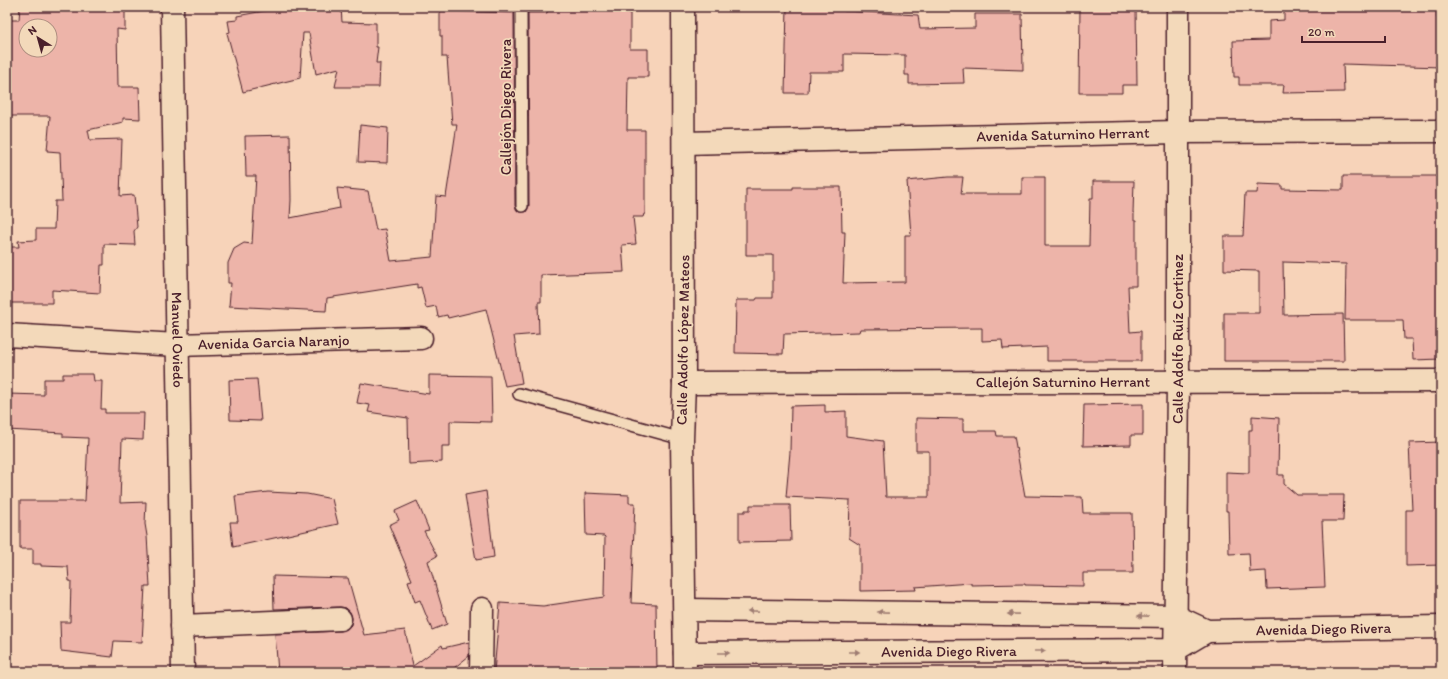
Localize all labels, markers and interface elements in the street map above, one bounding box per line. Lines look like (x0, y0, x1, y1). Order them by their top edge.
north arrow (18, 18, 58, 58)
scale bar (1302, 18, 1385, 44)
text: N (25, 23, 39, 38)
text: 20 m (1308, 25, 1335, 39)
street label: Callejón Diego Rivera (497, 38, 515, 175)
street label: Avenida Saturnino Herrant (976, 124, 1150, 145)
street label: Calle Adolfo López Mateos (673, 254, 693, 425)
street label: Calle Adolfo Ruíz Cortinez (1169, 254, 1187, 424)
street label: Manuel Oviedo (168, 292, 187, 388)
street label: Avenida Garcia Naranjo (198, 331, 350, 353)
street label: Callejón Saturnino Herrant (976, 373, 1151, 391)
one-way arrow (746, 608, 759, 614)
one-way arrow (876, 609, 889, 615)
one-way arrow (1006, 611, 1019, 617)
one-way arrow (1136, 613, 1149, 619)
street label: Avenida Diego Rivera (1256, 619, 1392, 639)
street label: Avenida Diego Rivera (881, 642, 1017, 661)
one-way arrow (1034, 648, 1047, 654)
one-way arrow (848, 649, 861, 655)
one-way arrow (718, 650, 731, 656)

